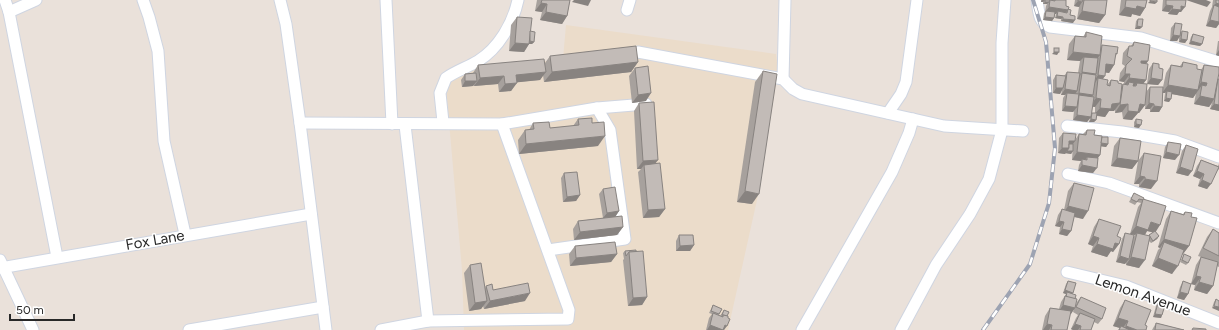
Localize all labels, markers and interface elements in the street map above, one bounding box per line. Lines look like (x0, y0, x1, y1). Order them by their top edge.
street label: Fox Lane (124, 226, 186, 254)
street label: Lemon Avenue (1093, 270, 1193, 320)
scale bar (10, 296, 74, 322)
text: 50 m (16, 303, 44, 317)

